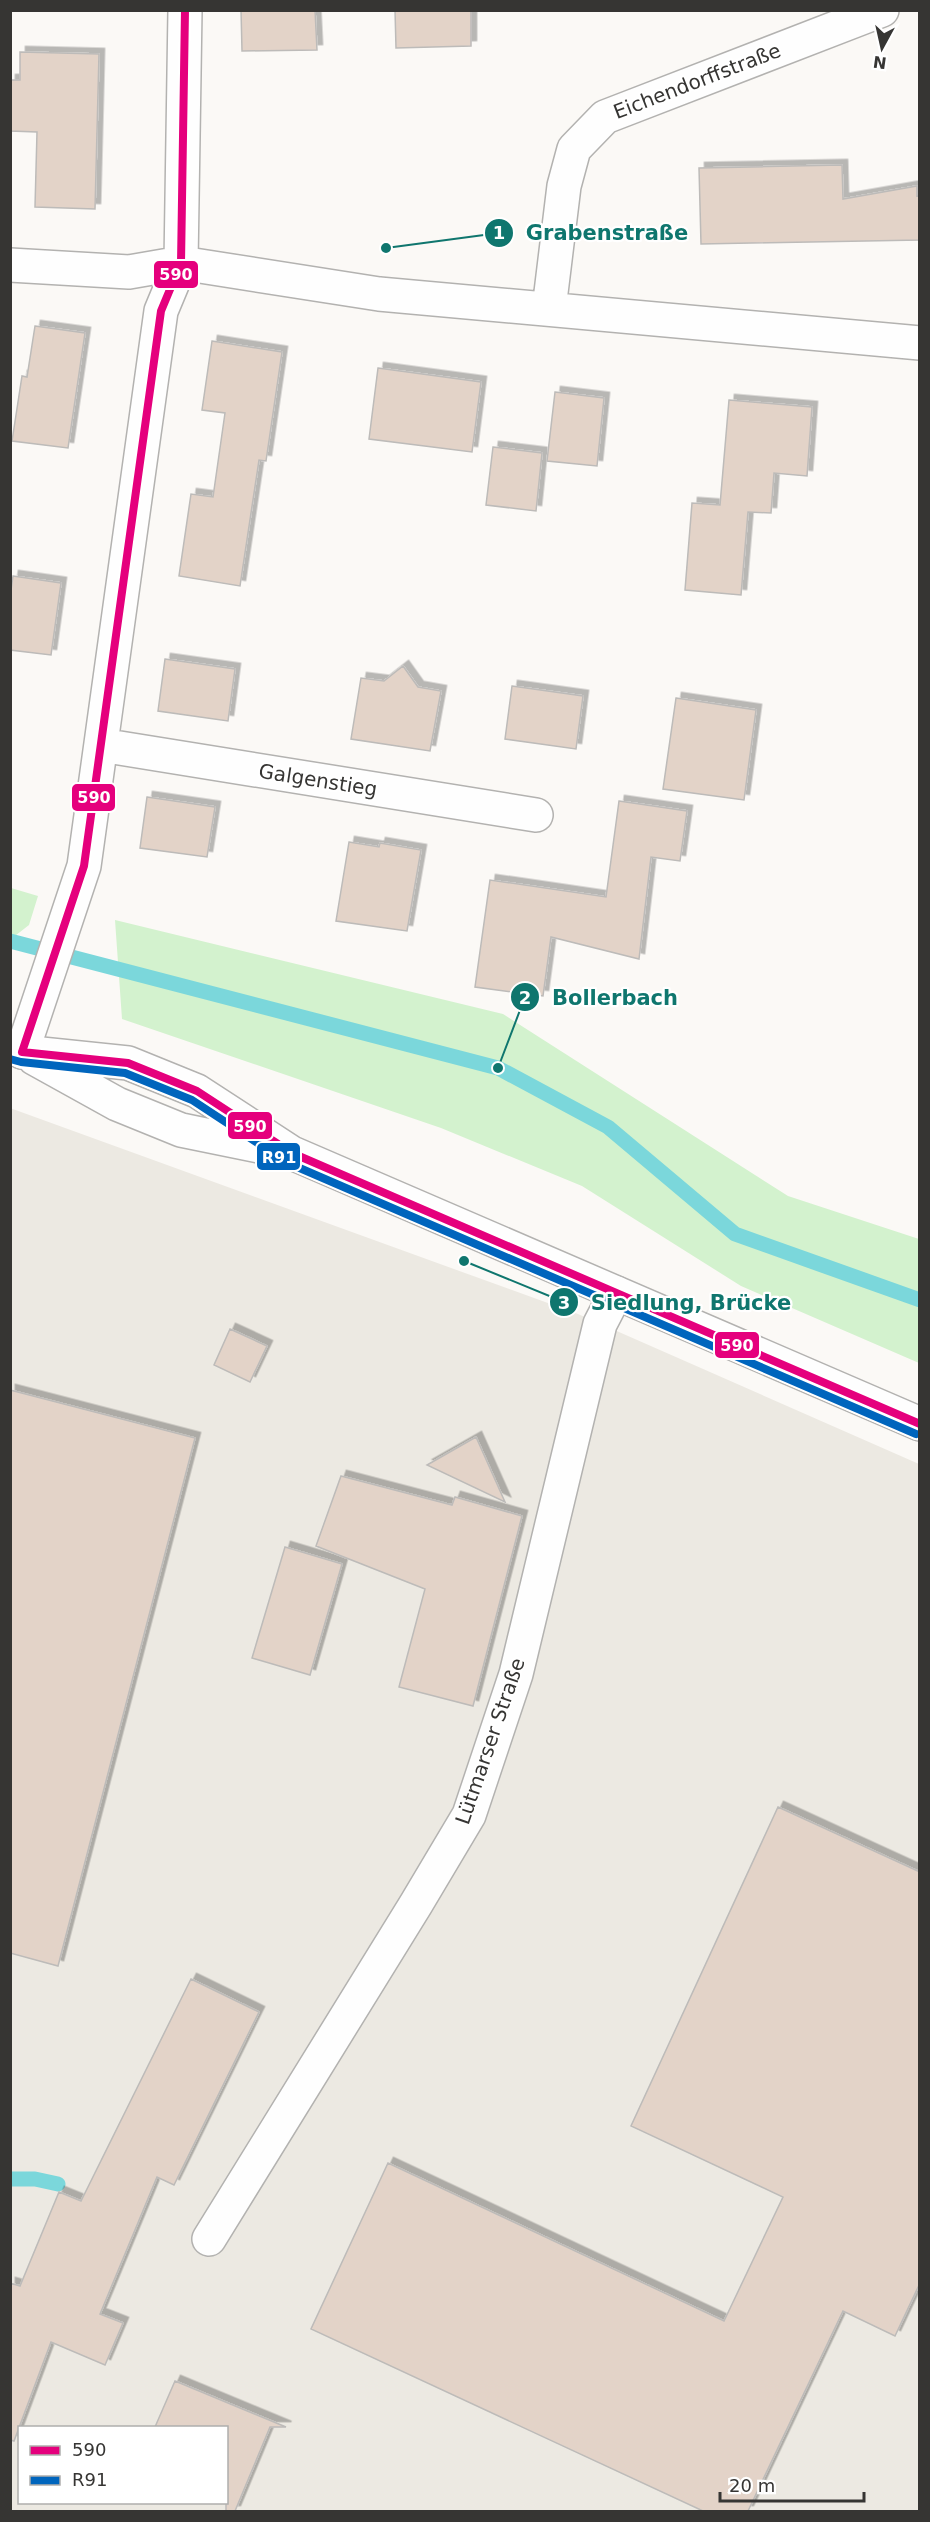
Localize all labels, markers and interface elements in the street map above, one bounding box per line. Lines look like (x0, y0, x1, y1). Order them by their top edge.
north arrow (852, 18, 912, 78)
street label: Eichendorffstraße (610, 38, 784, 124)
text: N (872, 52, 888, 73)
callout: Grabenstraße (484, 214, 701, 253)
text: Grabenstraße (526, 221, 688, 245)
text: 1 (493, 222, 505, 243)
line badge: 590 (153, 260, 199, 289)
text: 590 (159, 265, 193, 284)
street label: Galgenstieg (257, 759, 379, 801)
line badge: 590 (71, 783, 116, 812)
text: 590 (77, 788, 111, 807)
callout: Bollerbach (510, 978, 690, 1017)
text: Bollerbach (552, 986, 678, 1010)
text: 2 (519, 987, 531, 1008)
line badge: 590 (227, 1111, 273, 1140)
text: 590 (233, 1117, 267, 1136)
line badge: R91 (256, 1142, 301, 1171)
text: R91 (262, 1148, 296, 1167)
callout: Siedlung, Brücke (549, 1283, 803, 1322)
text: Siedlung, Brücke (591, 1291, 791, 1315)
text: 3 (558, 1292, 570, 1313)
line badge: 590 (714, 1331, 760, 1359)
text: 590 (720, 1336, 754, 1355)
street label: Lütmarser Straße (450, 1655, 530, 1827)
legend (18, 2426, 228, 2504)
text: 590 (72, 2439, 106, 2460)
scale bar (720, 2465, 864, 2503)
text: R91 (72, 2469, 107, 2490)
text: 20 m (729, 2475, 775, 2496)

